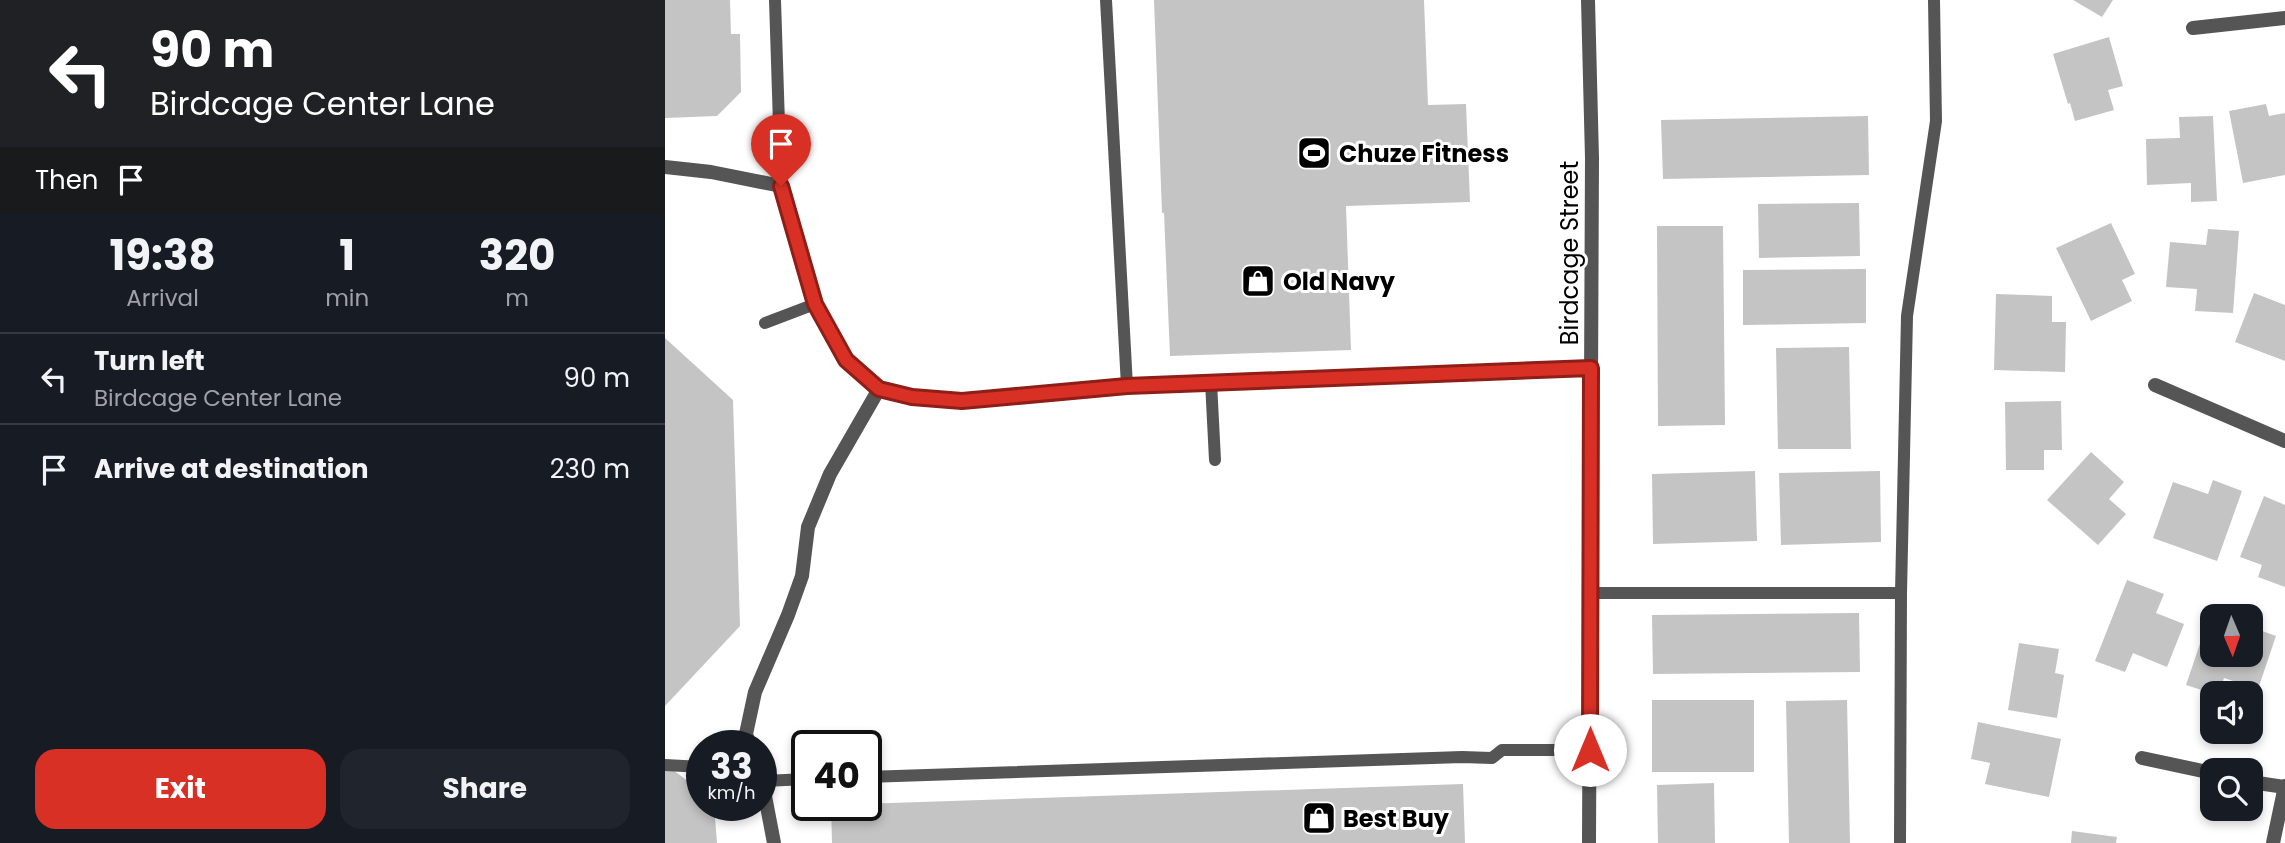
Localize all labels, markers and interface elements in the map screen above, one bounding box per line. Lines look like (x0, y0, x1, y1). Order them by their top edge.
text: 90 m (150, 16, 274, 84)
icon: left (35, 28, 126, 119)
text: Birdcage Center Lane (150, 81, 495, 126)
pin (751, 114, 811, 186)
icon: arrive (762, 125, 800, 163)
sports icon: Chuze Fitness (1295, 134, 1333, 172)
place label: Chuze Fitness (1339, 137, 1509, 170)
icon: arrive (112, 161, 150, 199)
street label: Birdcage Street (1553, 161, 1586, 345)
text: Then (35, 162, 98, 198)
text: 19:38 (109, 226, 216, 285)
text: 1 (339, 226, 355, 285)
text: 320 (479, 226, 556, 285)
shop icon: Old Navy (1239, 262, 1277, 300)
place label: Old Navy (1283, 265, 1396, 298)
text: Arrival (126, 282, 199, 314)
text: min (325, 282, 369, 314)
text: m (505, 282, 529, 314)
text: Turn left (94, 343, 205, 379)
icon: left (35, 360, 73, 398)
text: 90 m (564, 360, 630, 396)
text: Birdcage Center Lane (94, 382, 342, 414)
icon: arrive (35, 451, 73, 489)
text: Arrive at destination (94, 451, 369, 487)
text: 230 m (550, 451, 630, 487)
north arrow (2200, 604, 2263, 667)
map controls (2200, 604, 2263, 821)
button: sound (2200, 681, 2263, 744)
position arrow (1553, 713, 1627, 787)
speed limit sign: 40 (791, 730, 882, 821)
text: 33 (710, 742, 753, 791)
button: Exit (35, 749, 326, 829)
button: Share (340, 749, 630, 829)
button: search (2200, 758, 2263, 821)
text: km/h (708, 780, 755, 805)
shop icon: Best Buy (1300, 799, 1338, 837)
place label: Best Buy (1343, 802, 1450, 835)

